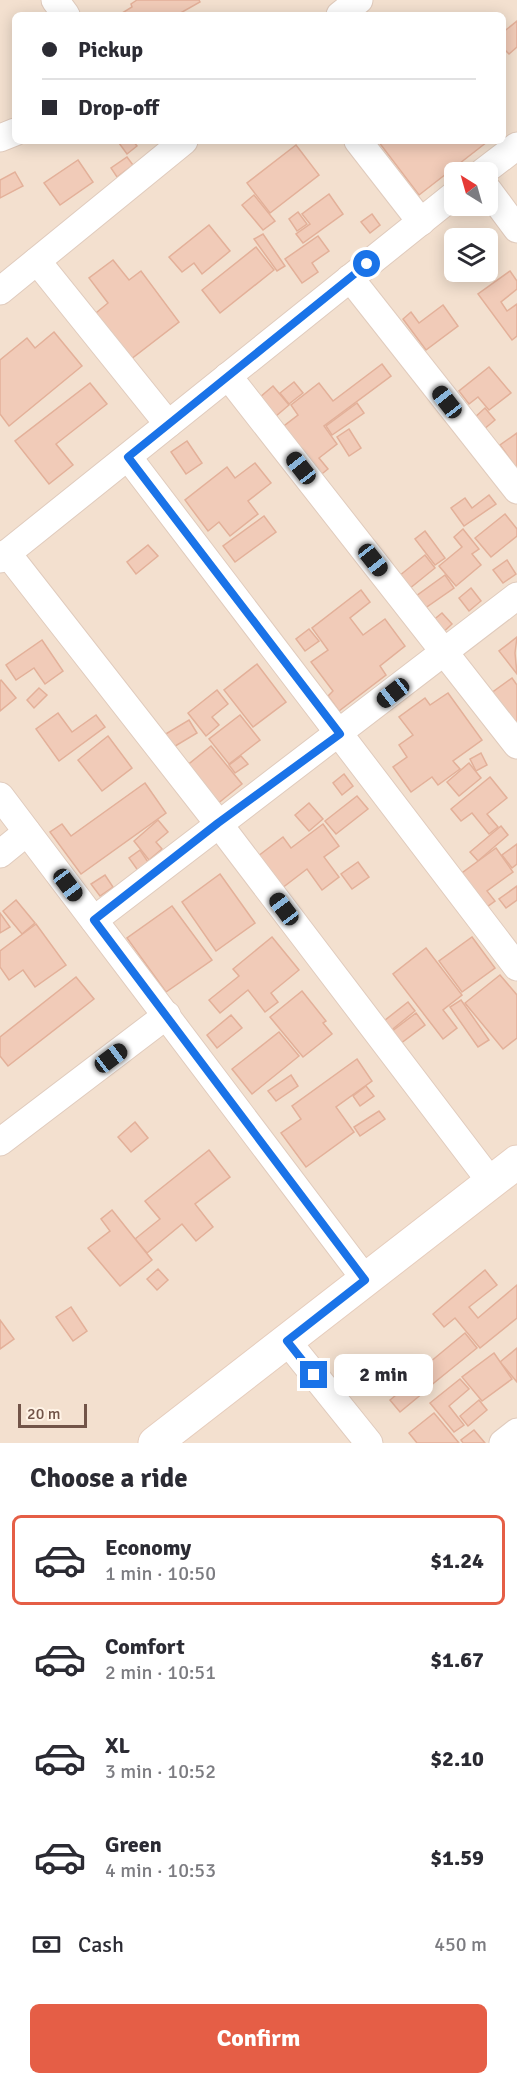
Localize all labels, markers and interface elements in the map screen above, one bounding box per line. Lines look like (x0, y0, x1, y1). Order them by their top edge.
text: Pickup (78, 36, 143, 63)
text: Drop-off (78, 94, 159, 121)
north arrow (444, 162, 498, 216)
map controls (444, 162, 498, 282)
button: layers (444, 228, 498, 282)
route start (353, 250, 380, 277)
car (429, 382, 465, 422)
car (283, 448, 319, 488)
car (355, 540, 391, 580)
car (373, 675, 413, 711)
car (50, 865, 86, 905)
car (266, 889, 302, 929)
car (91, 1040, 131, 1076)
callout: 2 min (335, 1354, 434, 1396)
route end (300, 1361, 327, 1388)
text: 2 min (359, 1362, 408, 1387)
scale bar (18, 1401, 87, 1428)
text: 20 m (27, 1404, 61, 1424)
text: Choose a ride (30, 1462, 188, 1495)
icon: car (33, 1533, 87, 1587)
text: Economy (105, 1534, 191, 1561)
text: $1.24 (430, 1547, 484, 1574)
text: 1 min · 10:50 (105, 1561, 216, 1586)
icon: car (33, 1632, 87, 1686)
text: Comfort (105, 1633, 185, 1660)
text: $1.67 (430, 1646, 484, 1673)
text: 2 min · 10:51 (105, 1660, 216, 1685)
icon: car (33, 1731, 87, 1785)
text: XL (105, 1732, 130, 1759)
text: $2.10 (430, 1745, 484, 1772)
text: 3 min · 10:52 (105, 1759, 216, 1784)
icon: car (33, 1830, 87, 1884)
text: Green (105, 1831, 162, 1858)
text: $1.59 (430, 1844, 484, 1871)
text: 4 min · 10:53 (105, 1858, 216, 1883)
icon: cash (30, 1928, 63, 1961)
text: Cash (78, 1931, 124, 1958)
text: 450 m (434, 1932, 487, 1957)
button: Confirm (30, 2004, 487, 2073)

